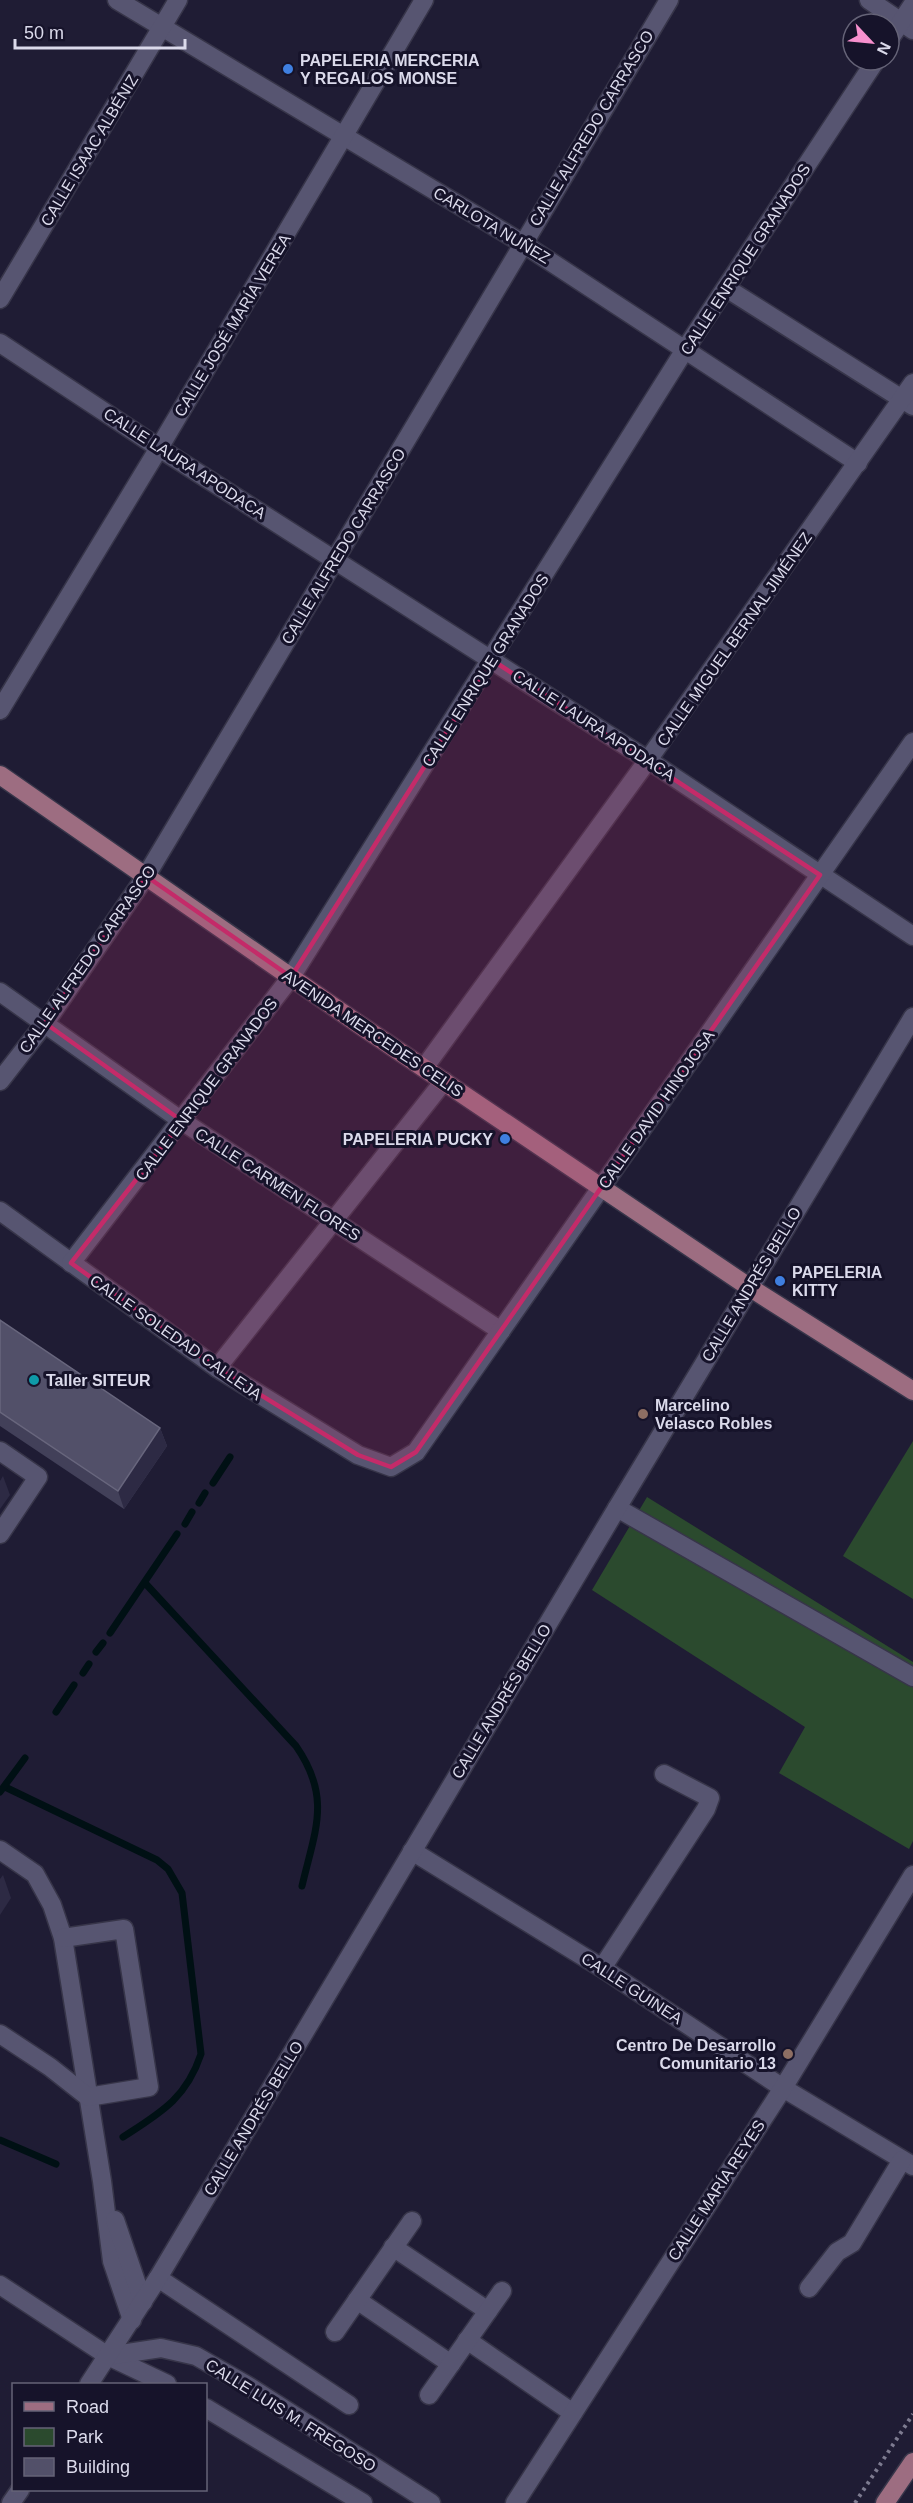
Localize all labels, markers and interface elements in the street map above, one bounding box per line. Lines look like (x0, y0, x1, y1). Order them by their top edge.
scale bar (15, 12, 184, 50)
north arrow (841, 12, 901, 72)
text: 50 m (24, 23, 64, 43)
street label: CALLE ALFREDO CARRASCO (526, 27, 657, 229)
text: N (874, 39, 894, 57)
place label: PAPELERIA MERCERIA Y REGALOS MONSE (300, 52, 480, 87)
marker: PAPELERIA MERCERIA Y REGALOS MONSE (281, 62, 295, 76)
street label: CALLE ISAAC ALBÉNIZ (37, 71, 141, 229)
street label: CALLE ENRIQUE GRANADOS (677, 161, 814, 358)
street label: CARLOTA NUÑEZ (430, 182, 554, 267)
street label: CALLE JOSÉ MARÍA VEREA (170, 230, 294, 420)
street label: CALLE LAURA APODACA (101, 405, 269, 522)
street label: CALLE ALFREDO CARRASCO (278, 445, 409, 647)
street label: CALLE MIGUEL BERNAL JIMÉNEZ (653, 529, 815, 749)
street label: CALLE ENRIQUE GRANADOS (419, 571, 552, 770)
street label: CALLE LAURA APODACA (510, 667, 678, 784)
street label: CALLE ALFREDO CARRASCO (16, 862, 159, 1056)
street label: AVENIDA MERCEDES CELIS (279, 967, 466, 1100)
street label: CALLE ENRIQUE GRANADOS (132, 995, 281, 1184)
street label: CALLE DAVID HINOJOSA (595, 1027, 718, 1192)
street label: CALLE CARMEN FLORES (192, 1125, 363, 1244)
place label: PAPELERIA PUCKY (343, 1131, 493, 1148)
marker: PAPELERIA PUCKY (498, 1132, 512, 1146)
street label: CALLE ANDRÉS BELLO (698, 1204, 804, 1364)
place label: PAPELERIA KITTY (792, 1264, 883, 1299)
street label: CALLE SOLEDAD CALLEJA (87, 1272, 265, 1403)
marker: PAPELERIA KITTY (773, 1274, 787, 1288)
place label: Taller SITEUR (46, 1372, 151, 1389)
marker: Taller SITEUR (27, 1373, 41, 1387)
place label: Marcelino Velasco Robles (655, 1397, 772, 1432)
marker: Marcelino Velasco Robles (636, 1407, 650, 1421)
street label: CALLE ANDRÉS BELLO (448, 1621, 554, 1781)
street label: CALLE GUINEA (578, 1950, 685, 2027)
place label: Centro De Desarrollo Comunitario 13 (616, 2037, 776, 2072)
street label: CALLE ANDRÉS BELLO (200, 2038, 306, 2198)
marker: Centro De Desarrollo Comunitario 13 (781, 2047, 795, 2061)
street label: CALLE MARÍA REYES (664, 2116, 768, 2264)
street label: CALLE LUIS M. FREGOSO (203, 2356, 379, 2475)
legend (12, 2383, 207, 2491)
text: Road (66, 2397, 109, 2417)
text: Park (66, 2427, 104, 2447)
text: Building (66, 2457, 130, 2477)

